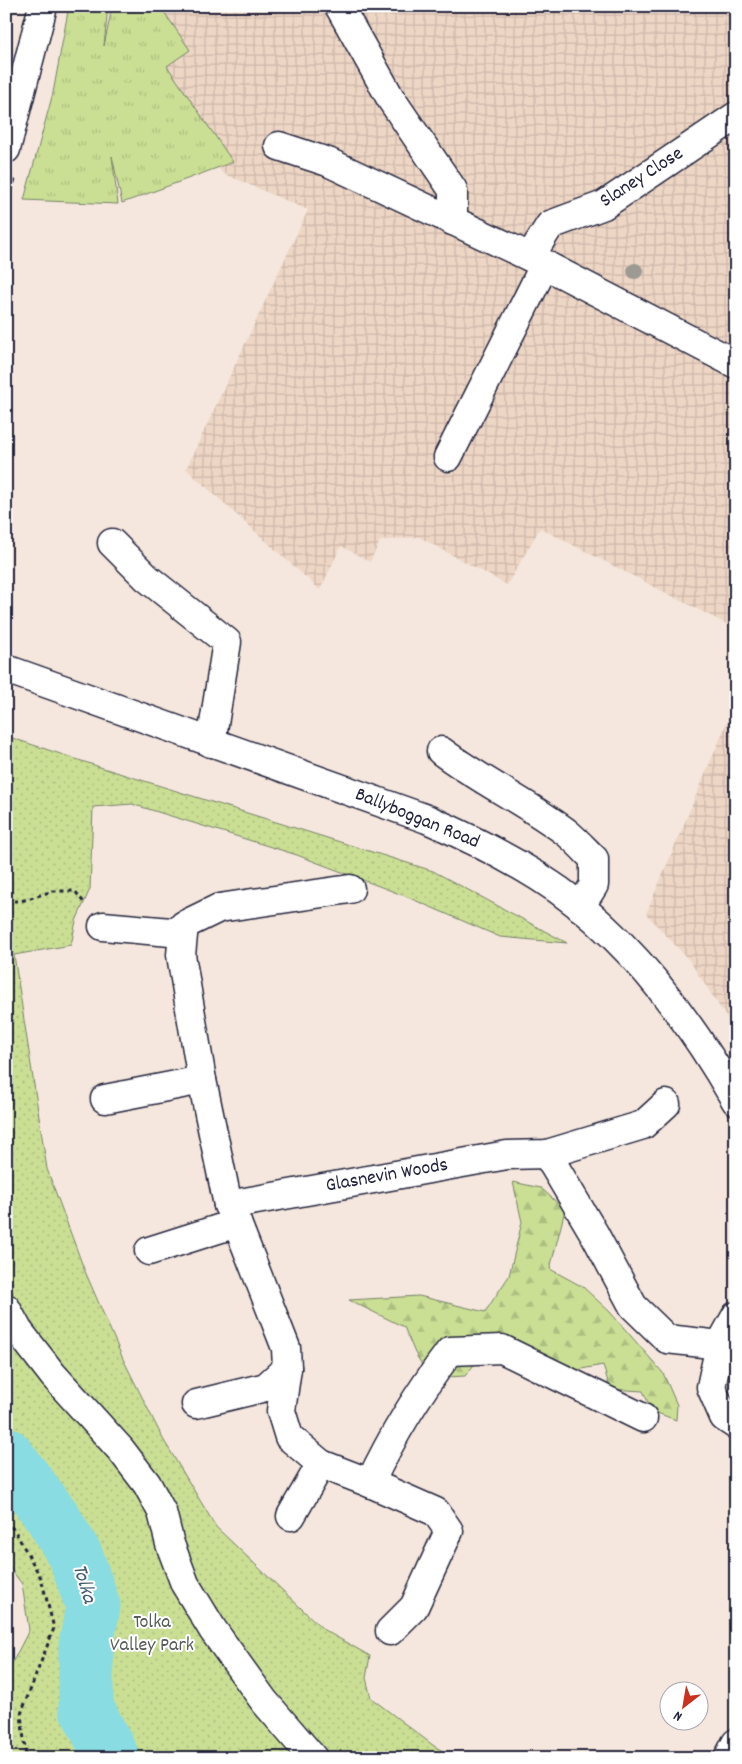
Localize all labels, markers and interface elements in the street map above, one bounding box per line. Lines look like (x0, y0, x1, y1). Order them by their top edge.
street label: Slaney Close (595, 140, 689, 215)
street label: Ballyboggan Road (350, 781, 484, 857)
street label: Glasnevin Woods (324, 1151, 450, 1201)
water label: Tolka (63, 1561, 103, 1608)
park label: Tolka Valley Park (110, 1609, 194, 1660)
north arrow (660, 1682, 710, 1732)
text: N (670, 1705, 686, 1726)

